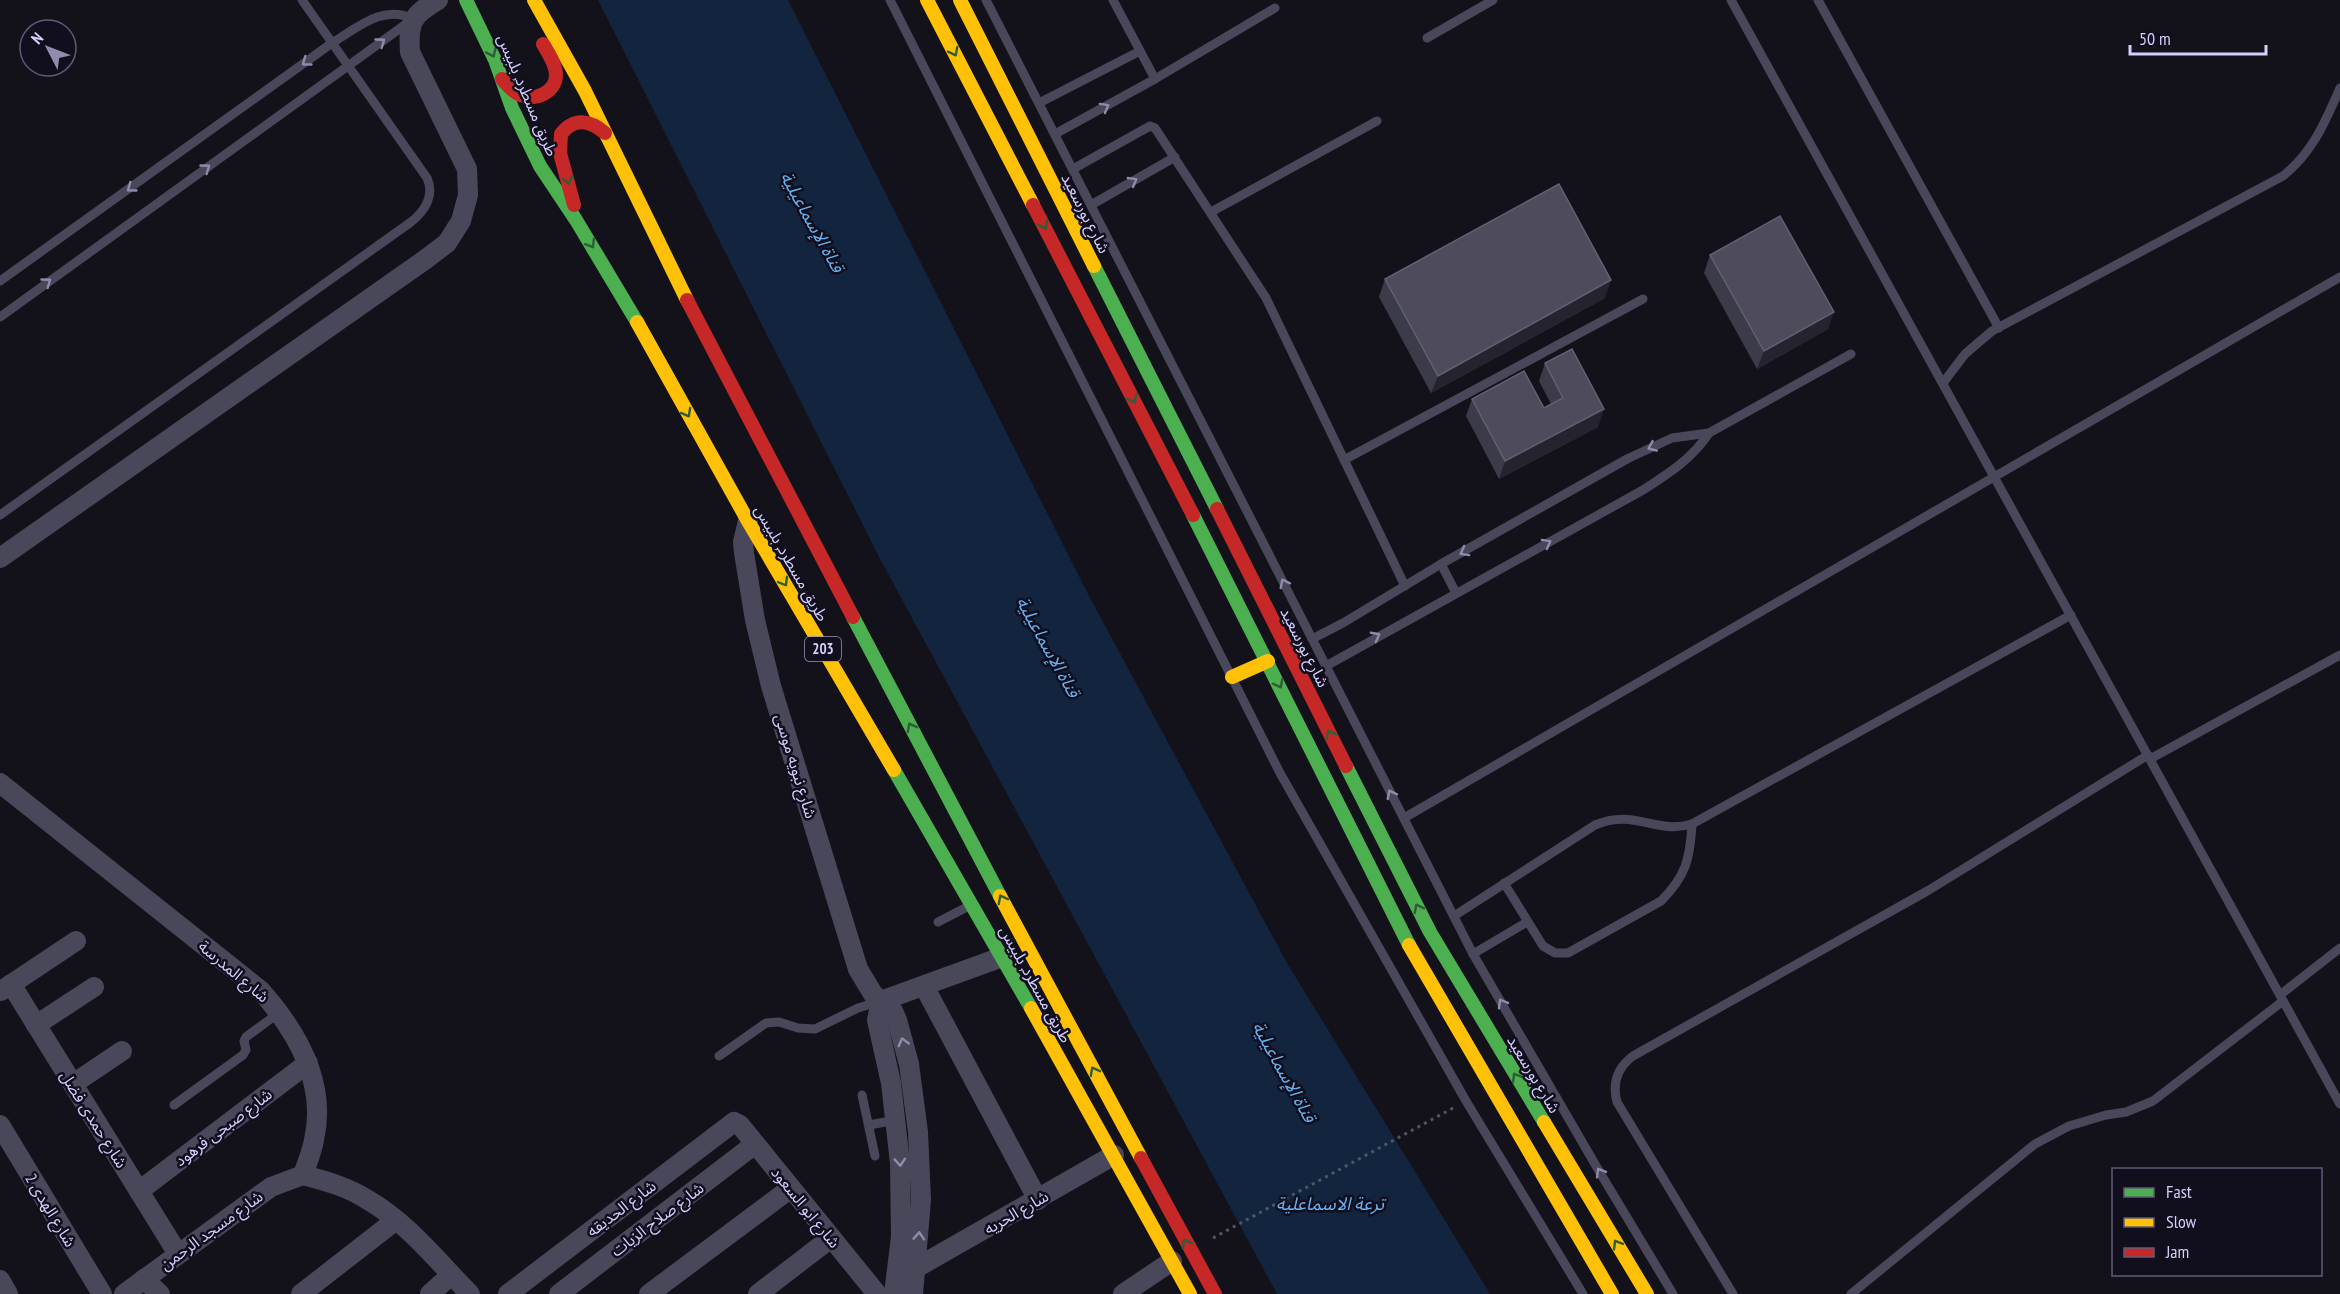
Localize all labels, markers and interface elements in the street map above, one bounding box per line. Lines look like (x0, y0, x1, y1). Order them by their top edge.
north arrow (18, 18, 78, 78)
scale bar (2130, 18, 2266, 56)
text: 50 m (2139, 27, 2171, 50)
text: N (27, 28, 47, 48)
street label: طريق مسطرد, بلبيس (492, 31, 563, 160)
one-way arrow (374, 38, 385, 49)
one-way arrow (485, 46, 497, 57)
one-way arrow (947, 46, 958, 56)
one-way arrow (301, 54, 312, 65)
one-way arrow (1099, 103, 1109, 114)
one-way arrow (199, 165, 210, 176)
water label: قناة الإسماعيلية (774, 167, 850, 278)
street label: شارع بورسعيد (1055, 170, 1115, 258)
one-way arrow (561, 175, 574, 185)
one-way arrow (1127, 177, 1137, 188)
one-way arrow (126, 180, 137, 191)
one-way arrow (1036, 219, 1048, 230)
one-way arrow (583, 237, 594, 248)
one-way arrow (41, 279, 52, 290)
one-way arrow (1126, 392, 1137, 403)
one-way arrow (680, 407, 692, 417)
one-way arrow (1648, 440, 1659, 452)
street label: طريق مسطرد, بلبيس (750, 501, 833, 625)
one-way arrow (1541, 539, 1552, 550)
one-way arrow (1459, 545, 1470, 556)
one-way arrow (777, 576, 788, 586)
one-way arrow (1279, 578, 1291, 589)
water label: قناة الإسماعيلية (1010, 592, 1086, 703)
street label: شارع بورسعيد (1274, 604, 1334, 692)
one-way arrow (1370, 632, 1381, 643)
road number: 203 (805, 637, 841, 661)
one-way arrow (1272, 678, 1284, 689)
street label: شارع نبويه موسى (768, 711, 821, 822)
one-way arrow (907, 722, 918, 733)
one-way arrow (1326, 729, 1338, 740)
one-way arrow (1387, 789, 1398, 800)
one-way arrow (998, 895, 1009, 906)
one-way arrow (1414, 904, 1426, 915)
street label: طريق مسطرد, بلبيس (995, 922, 1077, 1047)
street label: شارع المدرسة (193, 936, 273, 1009)
one-way arrow (1497, 999, 1509, 1010)
water label: قناة الإسماعيلية (1246, 1017, 1322, 1128)
street label: شارع بورسعيد (1500, 1031, 1565, 1118)
one-way arrow (898, 1037, 911, 1047)
street label: شارع حمدى فضل (53, 1066, 132, 1173)
one-way arrow (1090, 1067, 1101, 1078)
one-way arrow (1512, 1073, 1524, 1083)
street label: شارع صبحى فرهود (170, 1084, 278, 1173)
one-way arrow (893, 1157, 906, 1166)
street label: شارع ابو السعود (765, 1162, 845, 1254)
one-way arrow (1595, 1168, 1607, 1178)
legend (2112, 1168, 2322, 1276)
street label: شارع الهدى 2 (19, 1170, 81, 1252)
street label: شارع الحديقه (582, 1175, 661, 1243)
street label: شارع صلاح الزيات (607, 1177, 709, 1263)
text: Fast (2166, 1180, 2192, 1203)
street label: شارع مسجد الرحمن (155, 1186, 268, 1277)
street label: شارع الحريه (980, 1186, 1053, 1241)
water label: ترعة الاسماعلية (1276, 1192, 1387, 1215)
text: Slow (2166, 1210, 2197, 1233)
one-way arrow (912, 1231, 925, 1240)
one-way arrow (1182, 1239, 1193, 1249)
one-way arrow (1612, 1240, 1624, 1250)
text: Jam (2165, 1240, 2189, 1263)

